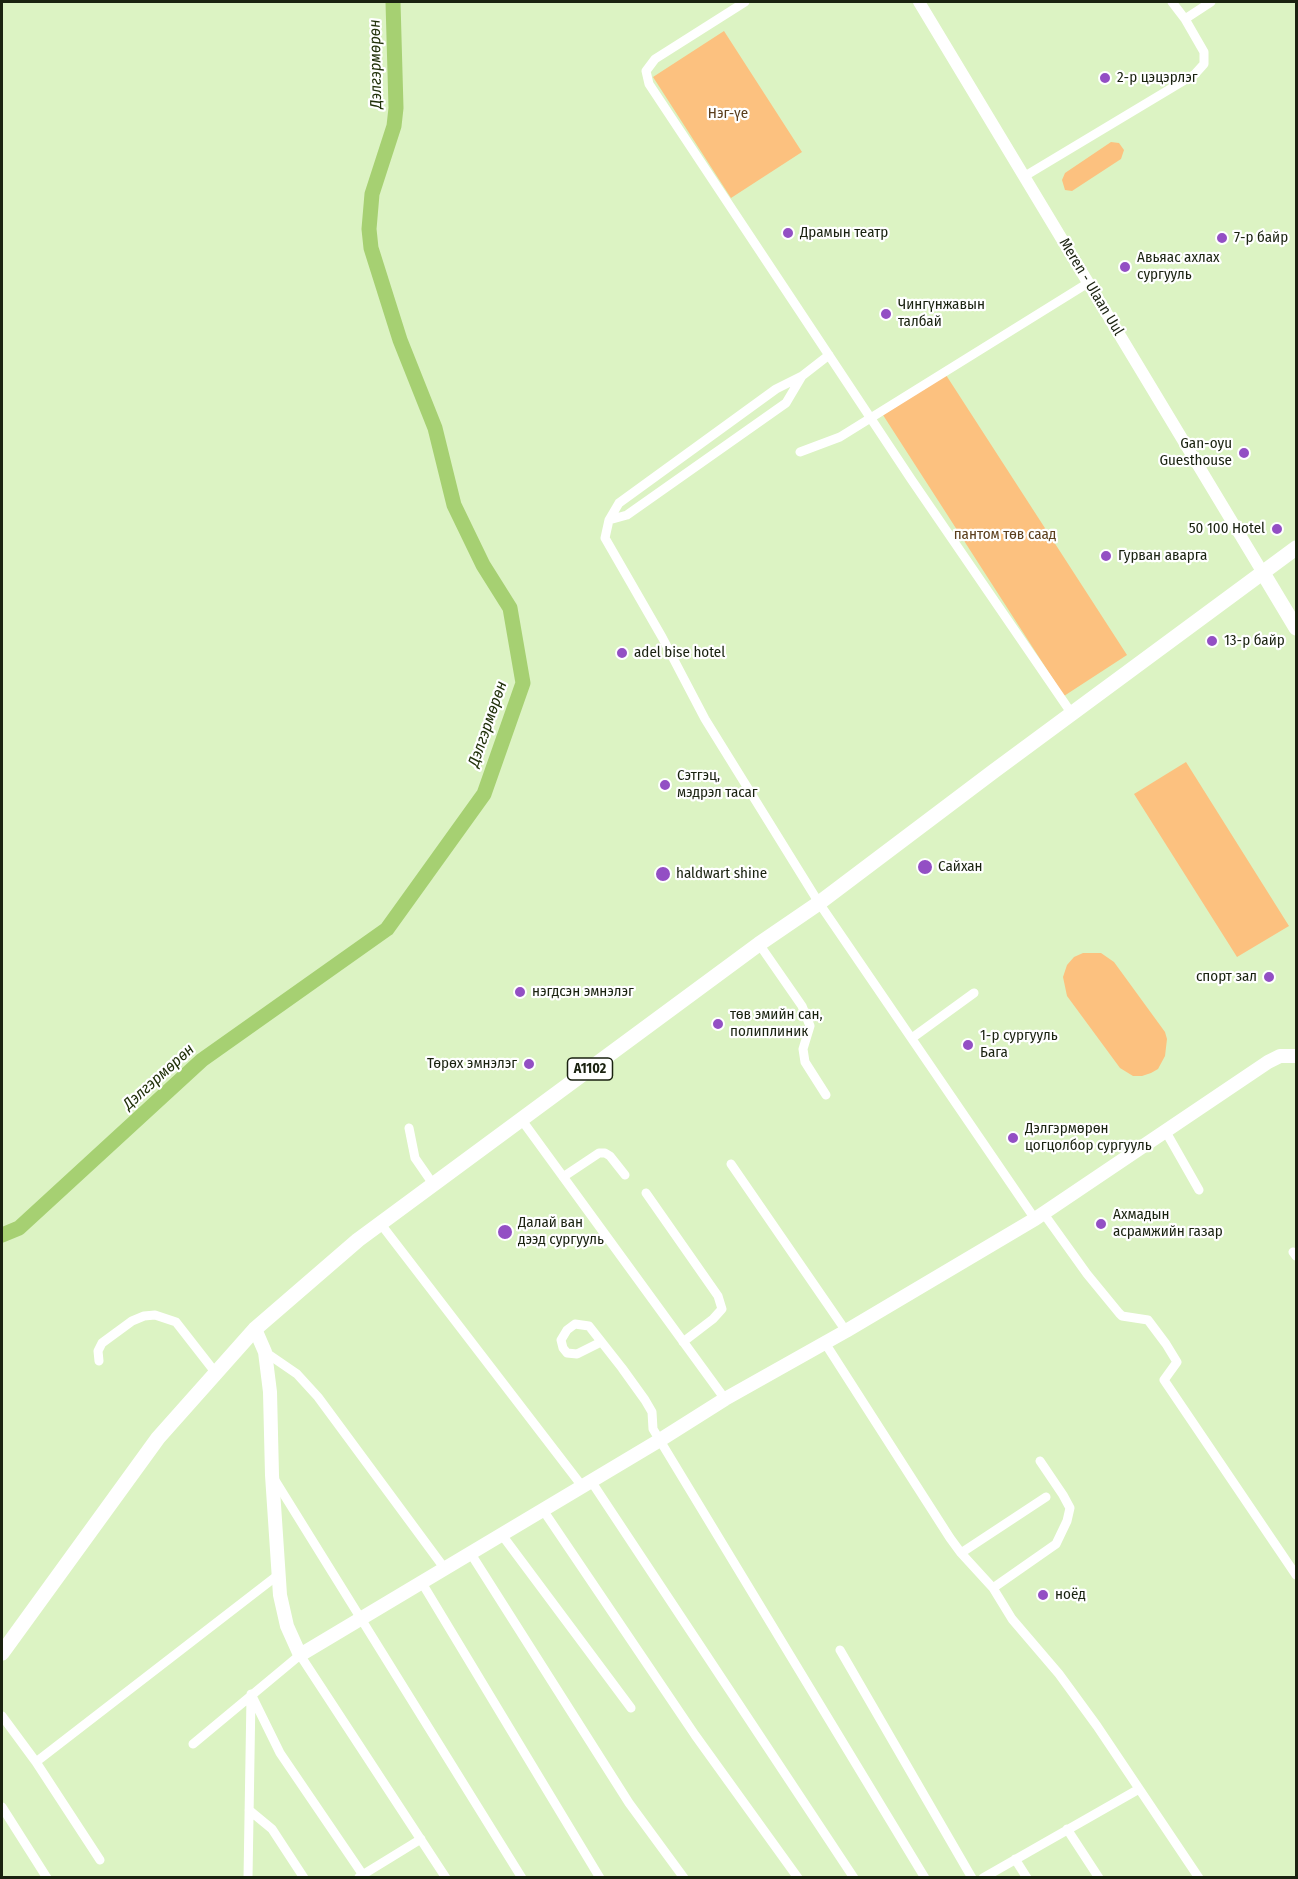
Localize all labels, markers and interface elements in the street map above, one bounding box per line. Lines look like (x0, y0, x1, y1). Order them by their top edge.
water label: Дэлгэрмөрөн (366, 19, 386, 109)
place label: 2-р цэцэрлэг (1117, 69, 1198, 87)
marker: 2-р цэцэрлэг (1098, 71, 1112, 85)
park label: Нэг-үе (708, 105, 748, 123)
place label: Драмын театр (800, 224, 888, 242)
marker: Драмын театр (781, 226, 795, 240)
place label: 7-р байр (1234, 229, 1288, 247)
marker: 7-р байр (1215, 231, 1229, 245)
street label: Meren - Ulaan Uul (1055, 235, 1127, 339)
place label: Авьяас ахлах сургууль (1137, 249, 1220, 284)
marker: Авьяас ахлах сургууль (1118, 260, 1132, 274)
place label: Чингүнжавын талбай (898, 296, 985, 331)
marker: Чингүнжавын талбай (879, 307, 893, 321)
place label: Gan-oyu Guesthouse (1159, 435, 1232, 470)
marker: Gan-oyu Guesthouse (1237, 446, 1251, 460)
place label: 50 100 Hotel (1189, 520, 1265, 538)
marker: 50 100 Hotel (1270, 522, 1284, 536)
park label: пантом төв саад (954, 526, 1056, 544)
place label: Гурван аварга (1118, 547, 1207, 565)
marker: Гурван аварга (1099, 549, 1113, 563)
place label: 13-р байр (1224, 632, 1285, 650)
marker: 13-р байр (1205, 634, 1219, 648)
place label: adel bise hotel (634, 644, 725, 662)
marker: adel bise hotel (615, 646, 629, 660)
water label: Дэлгэрмөрөн (464, 679, 512, 769)
place label: Сэтгэц, мэдрэл тасаг (677, 767, 758, 802)
marker: Сэтгэц, мэдрэл тасаг (658, 778, 672, 792)
marker: Сайхан (916, 858, 934, 876)
place label: Сайхан (938, 858, 983, 876)
marker: haldwart shine (654, 865, 672, 883)
place label: haldwart shine (676, 865, 767, 883)
place label: спорт зал (1196, 968, 1257, 986)
marker: спорт зал (1262, 970, 1276, 984)
place label: нэгдсэн эмнэлэг (532, 983, 634, 1001)
marker: нэгдсэн эмнэлэг (513, 985, 527, 999)
place label: төв эмийн сан, полиплиник (730, 1006, 823, 1041)
marker: төв эмийн сан, полиплиник (711, 1017, 725, 1031)
place label: 1-р сургууль Бага (980, 1027, 1058, 1062)
marker: 1-р сургууль Бага (961, 1038, 975, 1052)
water label: Дэлгэрмөрөн (119, 1040, 199, 1114)
place label: Төрөх эмнэлэг (427, 1055, 517, 1073)
marker: Төрөх эмнэлэг (522, 1057, 536, 1071)
road number: A1102 (568, 1058, 612, 1080)
place label: Дэлгэрмөрөн цогцолбор сургууль (1025, 1120, 1152, 1155)
marker: Дэлгэрмөрөн цогцолбор сургууль (1006, 1131, 1020, 1145)
place label: Ахмадын асрамжийн газар (1113, 1206, 1223, 1241)
place label: Далай ван дээд сургууль (518, 1214, 604, 1249)
marker: Ахмадын асрамжийн газар (1094, 1217, 1108, 1231)
marker: Далай ван дээд сургууль (496, 1223, 514, 1241)
place label: ноёд (1055, 1586, 1086, 1604)
marker: ноёд (1036, 1588, 1050, 1602)

